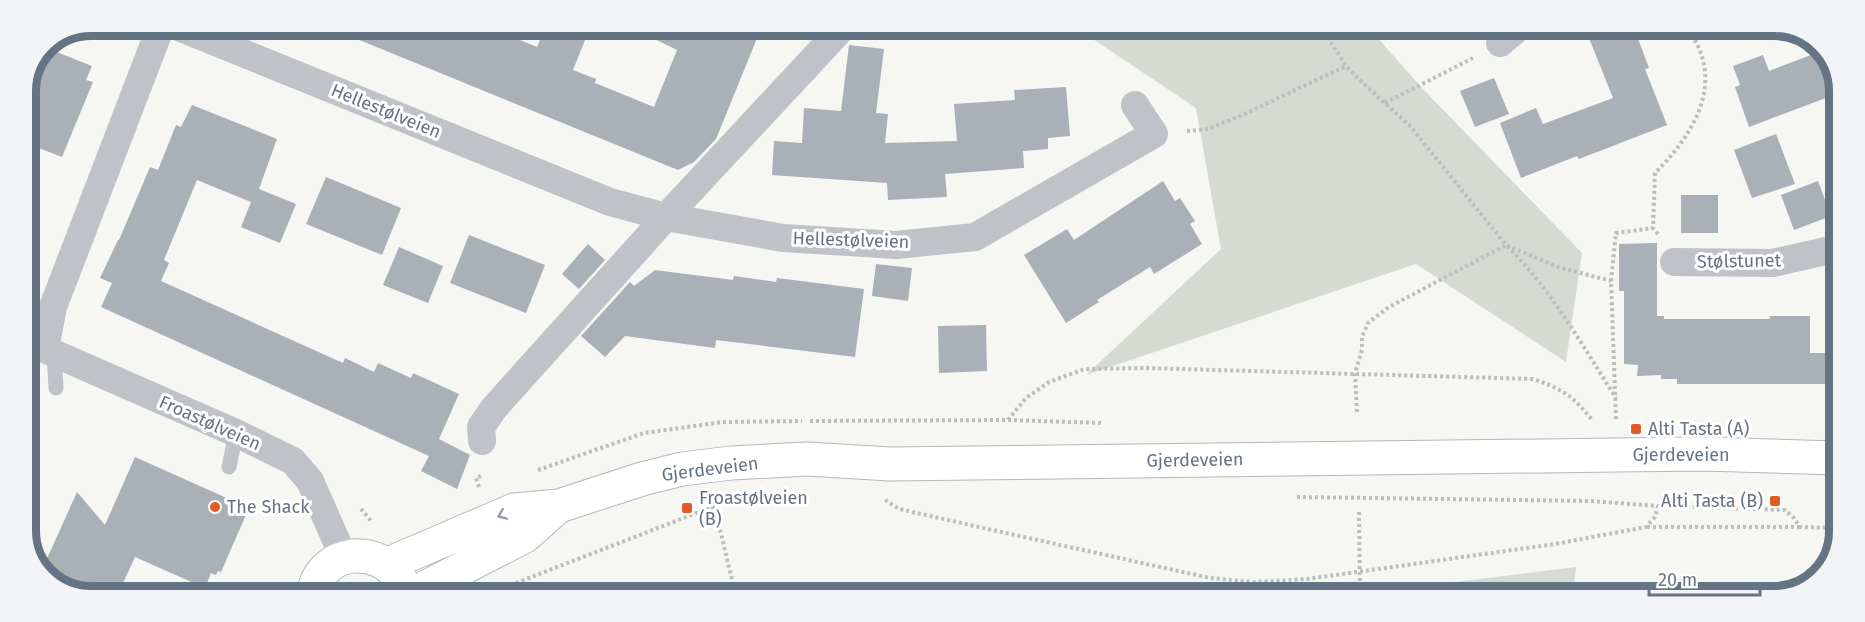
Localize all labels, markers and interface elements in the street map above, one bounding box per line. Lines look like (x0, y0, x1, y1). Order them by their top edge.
street label: Hellestølveien (328, 79, 444, 143)
street label: Hellestølveien (792, 227, 910, 253)
street label: Stølstunet (1697, 249, 1782, 273)
street label: Froastølveien (156, 391, 264, 455)
place label: Alti Tasta (A) (1648, 418, 1749, 440)
marker: Alti Tasta (A) (1629, 422, 1643, 436)
street label: Gjerdeveien (1632, 444, 1730, 466)
street label: Gjerdeveien (1146, 448, 1244, 472)
street label: Gjerdeveien (660, 452, 760, 486)
place label: Froastølveien (B) (699, 487, 808, 530)
place label: Alti Tasta (B) (1661, 490, 1763, 512)
marker: Alti Tasta (B) (1768, 494, 1782, 508)
place label: The Shack (227, 496, 310, 518)
marker: The Shack (208, 500, 222, 514)
marker: Froastølveien (B) (680, 501, 694, 515)
one-way arrow (497, 508, 508, 520)
scale bar (1649, 559, 1760, 597)
text: 20 m (1658, 569, 1697, 591)

